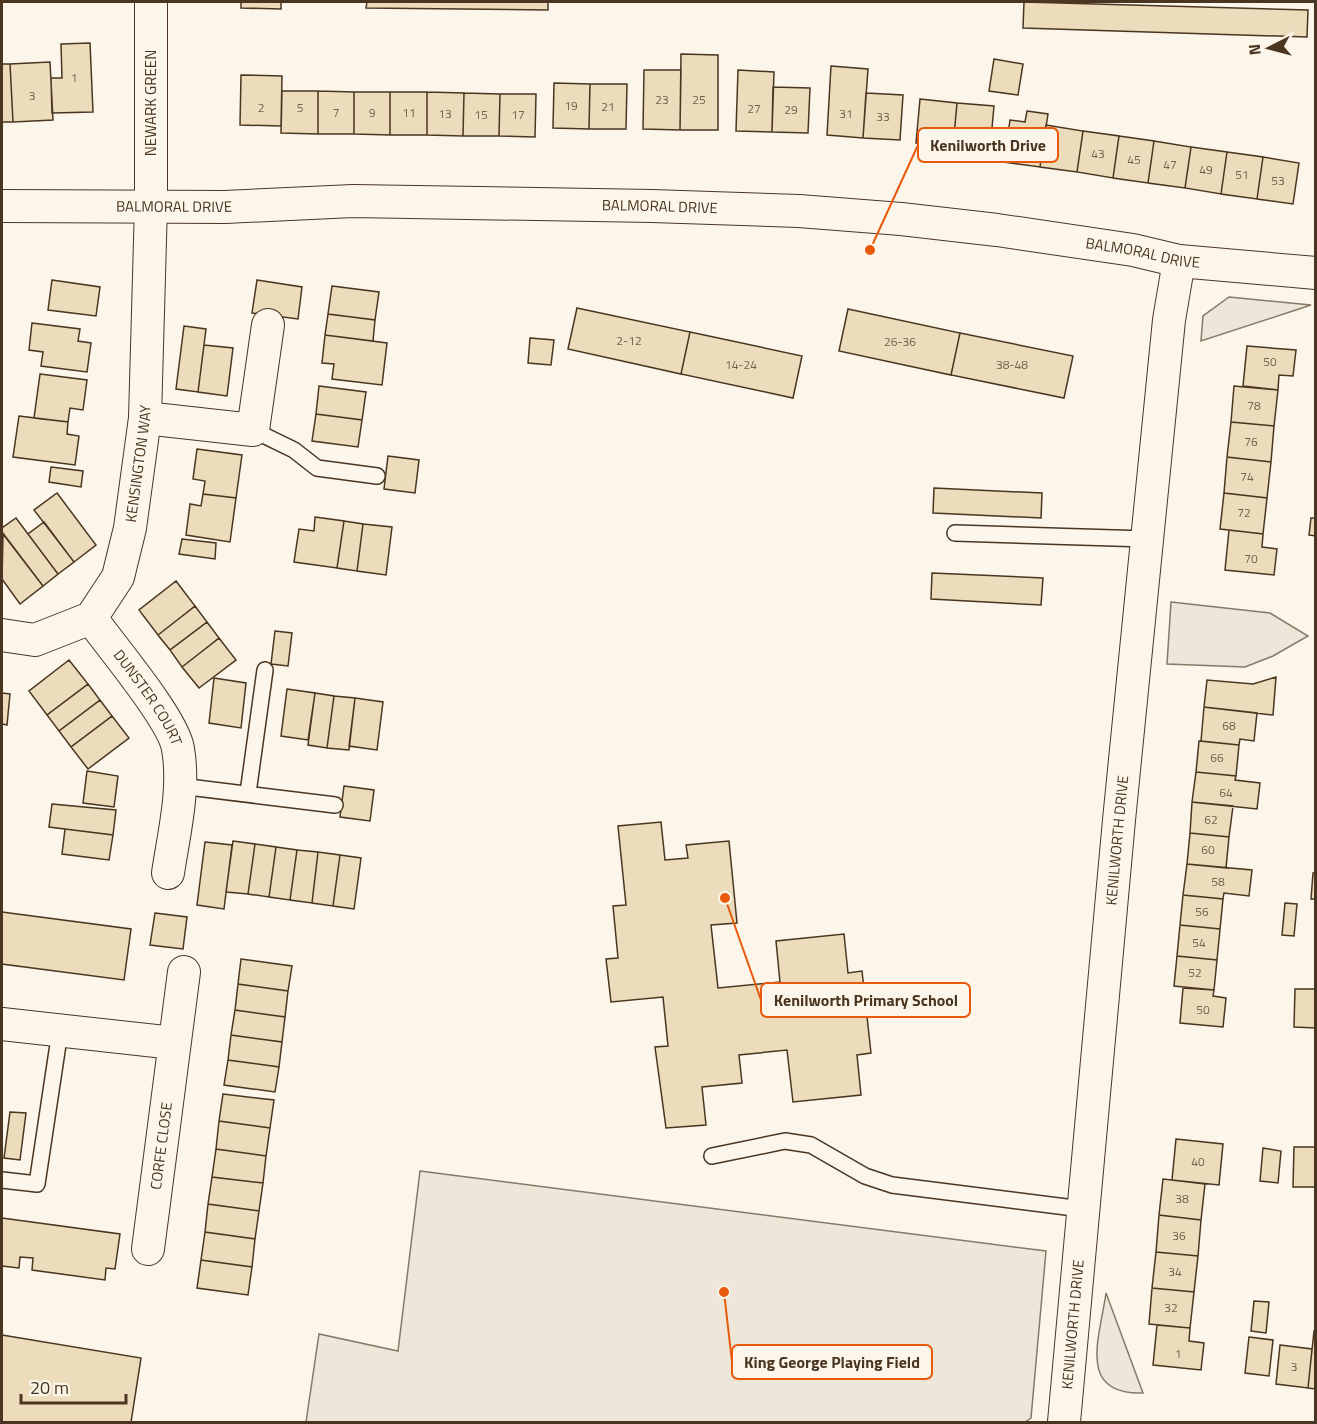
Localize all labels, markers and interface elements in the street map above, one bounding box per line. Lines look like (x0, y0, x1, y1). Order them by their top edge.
north arrow (1239, 18, 1299, 78)
text: N (1242, 43, 1267, 56)
street label: NEWARK GREEN (139, 50, 162, 156)
house number: 1 (71, 68, 77, 87)
house number: 3 (29, 86, 35, 105)
house number: 23 (655, 90, 669, 109)
house number: 25 (692, 90, 706, 109)
house number: 19 (564, 96, 578, 115)
house number: 21 (601, 97, 615, 116)
house number: 2 (258, 98, 264, 117)
house number: 5 (297, 98, 304, 117)
house number: 27 (747, 99, 761, 118)
house number: 29 (784, 100, 798, 119)
house number: 7 (333, 103, 339, 122)
house number: 9 (369, 103, 376, 122)
house number: 11 (402, 103, 416, 122)
house number: 13 (438, 104, 452, 123)
house number: 31 (839, 104, 853, 123)
house number: 15 (474, 105, 488, 124)
house number: 17 (511, 105, 525, 124)
house number: 33 (876, 107, 890, 126)
callout: Kenilworth Drive (918, 128, 1058, 162)
text: Kenilworth Drive (930, 133, 1046, 157)
house number: 43 (1091, 144, 1105, 163)
house number: 45 (1127, 150, 1141, 169)
house number: 47 (1163, 155, 1177, 174)
house number: 49 (1199, 160, 1213, 179)
house number: 51 (1235, 165, 1249, 184)
house number: 53 (1271, 171, 1285, 190)
street label: BALMORAL DRIVE (602, 193, 718, 219)
street label: BALMORAL DRIVE (116, 195, 233, 218)
street label: BALMORAL DRIVE (1084, 231, 1201, 274)
house number: 2-12 (616, 331, 642, 350)
house number: 26-36 (884, 332, 916, 351)
house number: 50 (1263, 352, 1277, 371)
house number: 14-24 (725, 355, 757, 374)
house number: 38-48 (996, 355, 1028, 374)
house number: 78 (1247, 396, 1261, 415)
street label: KENSINGTON WAY (119, 405, 156, 524)
house number: 76 (1244, 432, 1258, 451)
house number: 74 (1240, 467, 1254, 486)
house number: 72 (1237, 503, 1251, 522)
house number: 70 (1244, 549, 1258, 568)
street label: DUNSTER COURT (108, 644, 188, 748)
house number: 68 (1222, 716, 1236, 735)
house number: 66 (1210, 748, 1224, 767)
street label: KENILWORTH DRIVE (1099, 774, 1134, 906)
house number: 64 (1219, 783, 1233, 802)
house number: 62 (1204, 810, 1218, 829)
house number: 60 (1201, 840, 1215, 859)
house number: 58 (1211, 872, 1225, 891)
house number: 56 (1195, 902, 1209, 921)
house number: 54 (1192, 933, 1206, 952)
house number: 52 (1188, 963, 1202, 982)
callout: Kenilworth Primary School (761, 983, 970, 1017)
text: Kenilworth Primary School (774, 988, 958, 1012)
house number: 50 (1196, 1000, 1210, 1019)
street label: CORFE CLOSE (144, 1101, 178, 1191)
house number: 40 (1191, 1152, 1205, 1171)
house number: 38 (1175, 1189, 1189, 1208)
house number: 36 (1172, 1226, 1186, 1245)
street label: KENILWORTH DRIVE (1055, 1258, 1090, 1390)
house number: 34 (1168, 1262, 1182, 1281)
house number: 32 (1164, 1298, 1178, 1317)
house number: 1 (1175, 1344, 1181, 1363)
callout: King George Playing Field (732, 1345, 932, 1379)
text: King George Playing Field (744, 1350, 920, 1374)
house number: 3 (1291, 1357, 1297, 1376)
scale bar (21, 1367, 126, 1405)
text: 20 m (30, 1374, 69, 1401)

